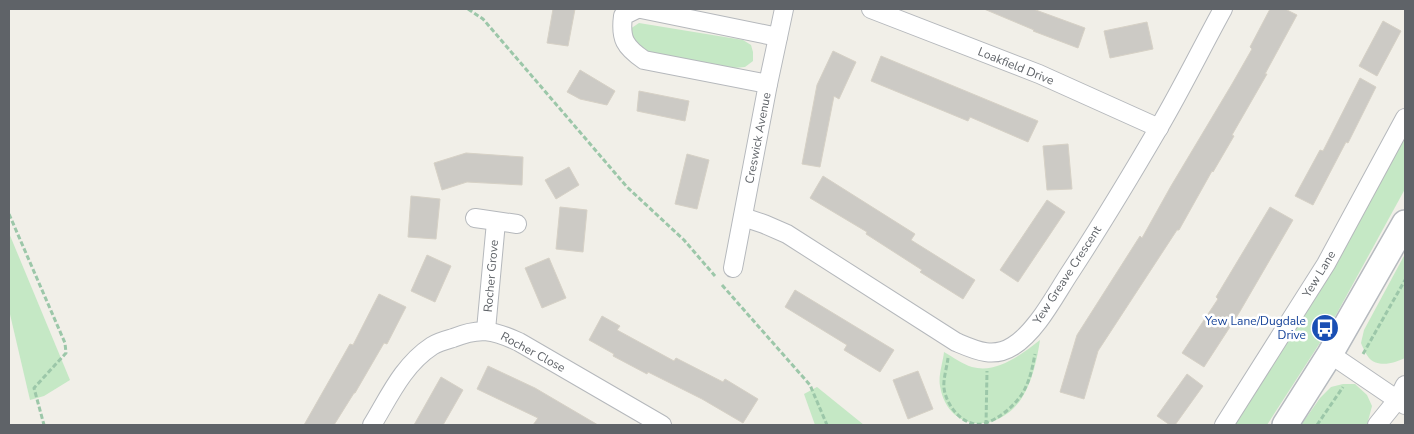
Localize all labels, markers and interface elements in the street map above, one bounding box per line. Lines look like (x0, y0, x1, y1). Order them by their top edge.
street label: Loakfield Drive (976, 43, 1056, 89)
street label: Creswick Avenue (741, 91, 775, 185)
street label: Yew Greave Crescent (1029, 222, 1105, 328)
street label: Rocher Grove (480, 239, 502, 313)
street label: Yew Lane (1298, 248, 1339, 301)
place label: Yew Lane/Dugdale Drive (1204, 313, 1306, 343)
bus stop icon: Yew Lane/Dugdale Drive (1310, 313, 1340, 343)
street label: Rocher Close (498, 328, 568, 376)

